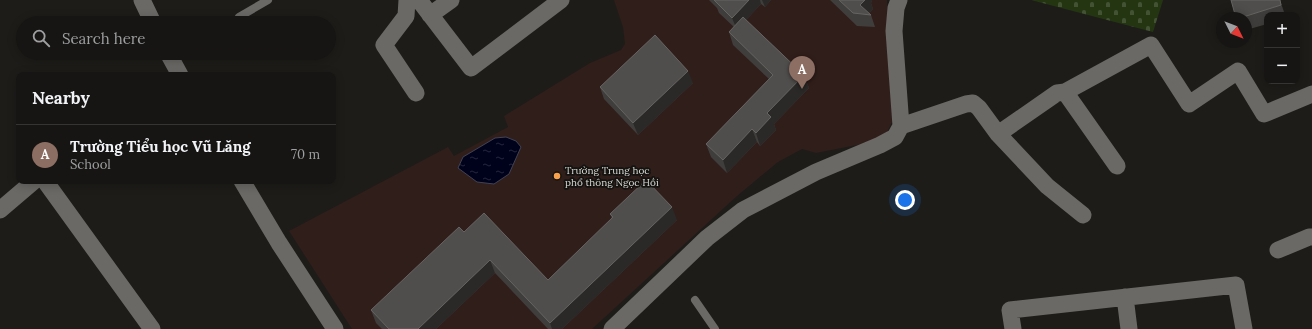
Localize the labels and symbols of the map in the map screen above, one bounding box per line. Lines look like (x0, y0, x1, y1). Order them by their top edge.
north arrow (1216, 12, 1252, 48)
pin: A (789, 56, 815, 89)
place label: Trường Trung học phổ thông Ngọc Hồi (565, 164, 659, 189)
marker: Trường Trung học phổ thông Ngọc Hồi (552, 171, 562, 181)
your location (895, 190, 915, 210)

